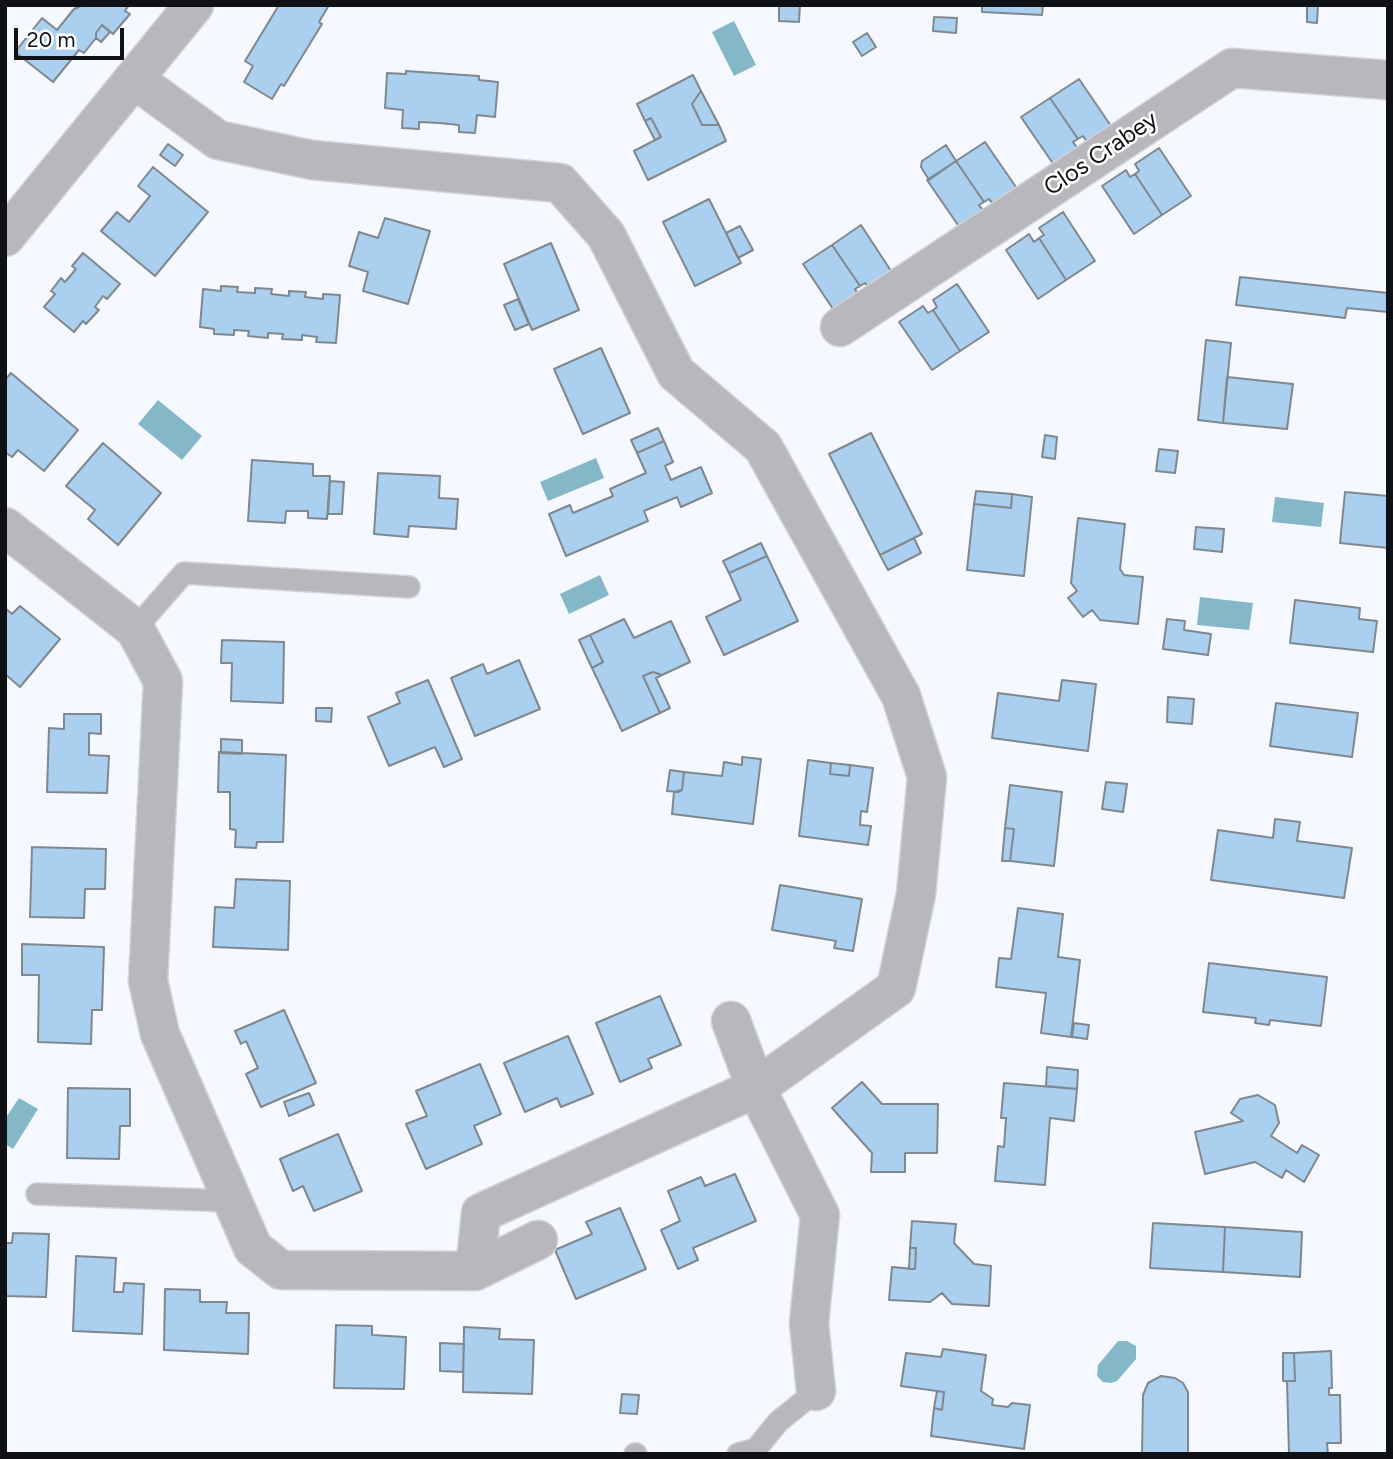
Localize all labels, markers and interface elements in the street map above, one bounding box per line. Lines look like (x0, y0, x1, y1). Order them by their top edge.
scale bar (18, 14, 128, 58)
text: 20 m (27, 27, 75, 52)
street label: Clos Crabey (1039, 106, 1163, 202)

